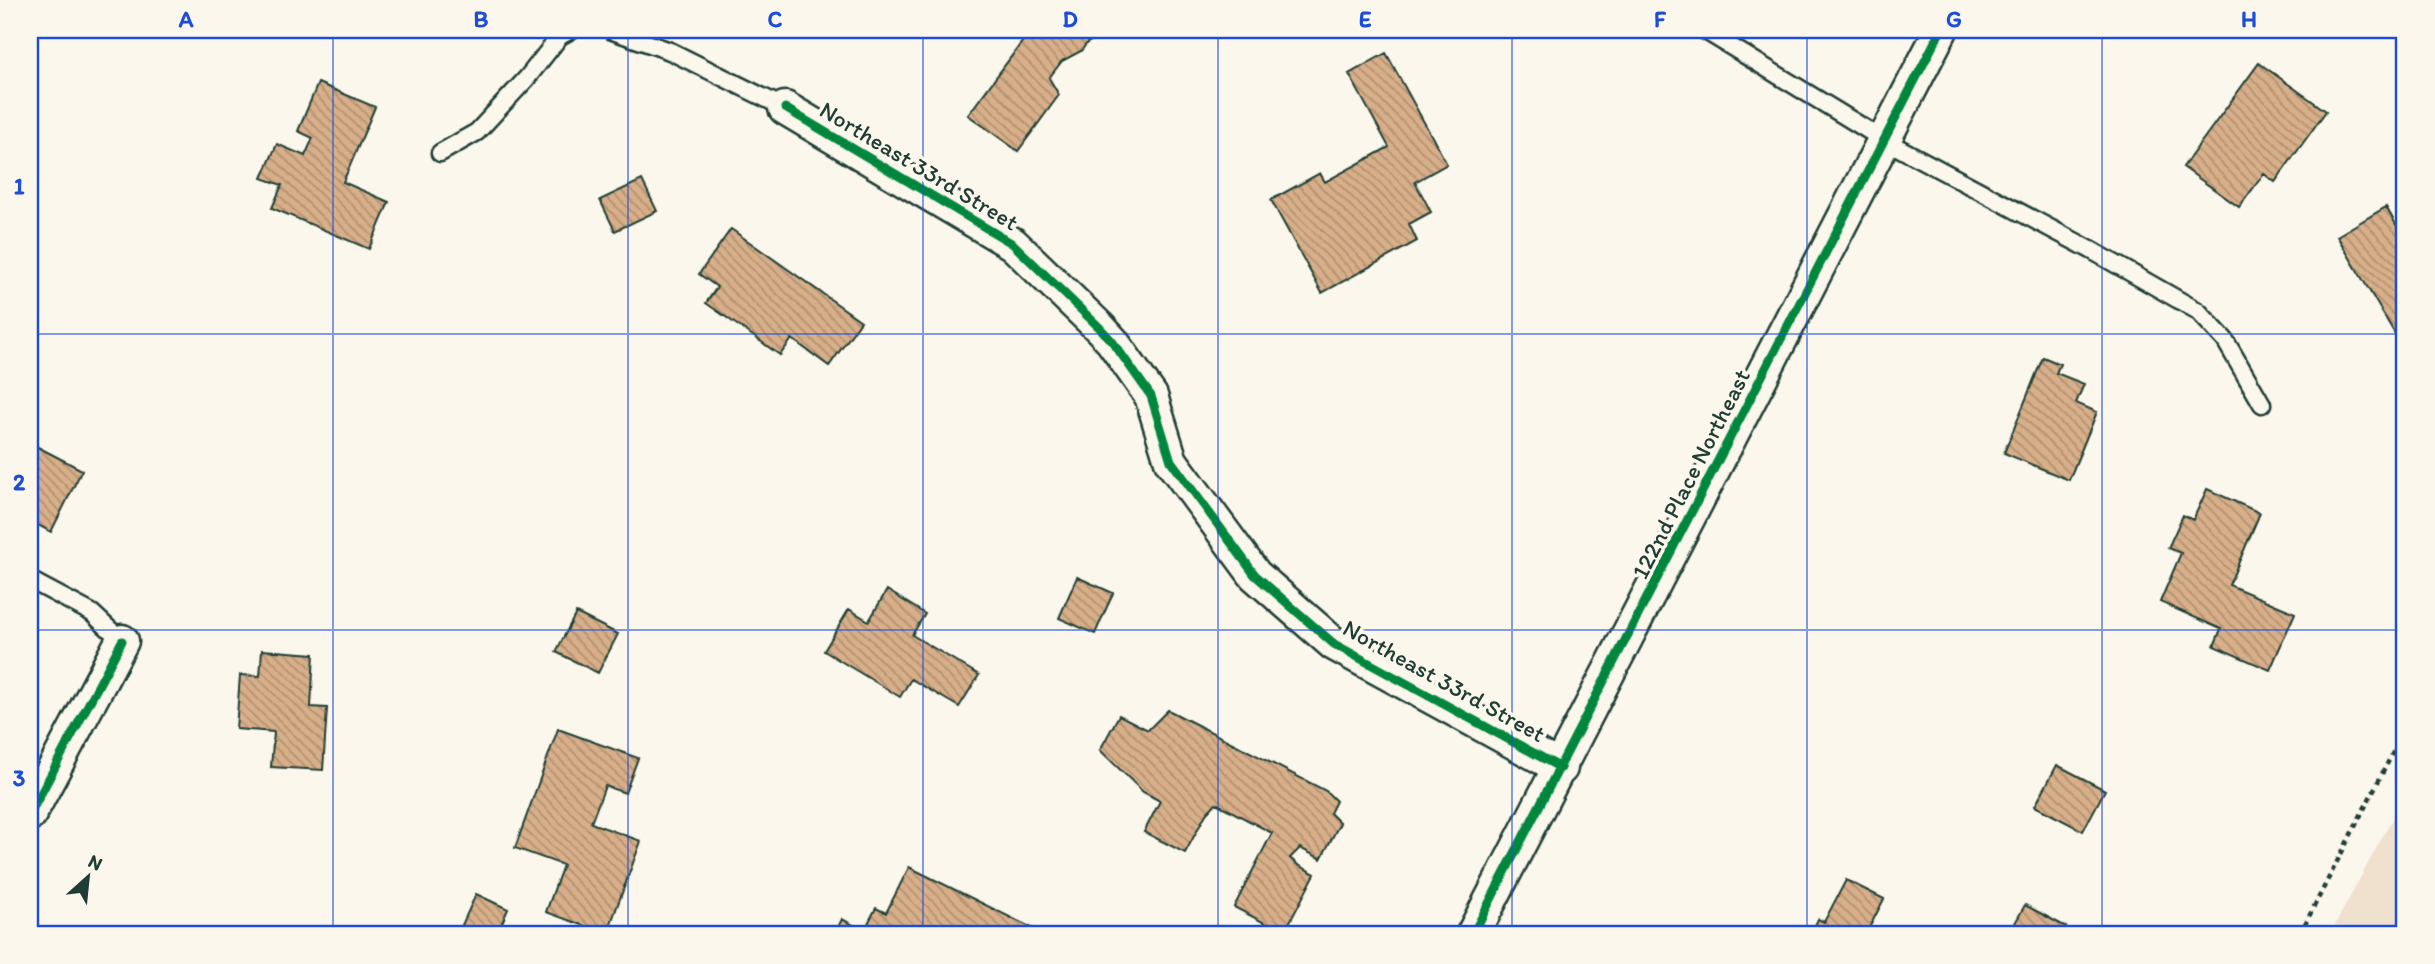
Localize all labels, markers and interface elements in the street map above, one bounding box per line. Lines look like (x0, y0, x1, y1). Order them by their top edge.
text: A (178, 5, 194, 33)
text: B (474, 5, 489, 33)
text: C (768, 5, 783, 33)
text: D (1062, 5, 1078, 33)
text: E (1359, 5, 1372, 33)
text: F (1654, 5, 1667, 33)
text: G (1946, 5, 1962, 33)
text: H (2241, 5, 2257, 33)
street label: Northeast 33rd Street (815, 95, 1024, 236)
text: 1 (14, 172, 25, 200)
street label: 122nd Place Northeast (1625, 364, 1756, 584)
text: 2 (13, 468, 26, 496)
street label: Northeast 33rd Street (1338, 613, 1550, 748)
text: 3 (13, 764, 26, 792)
north arrow (52, 842, 122, 912)
text: N (85, 849, 106, 875)

